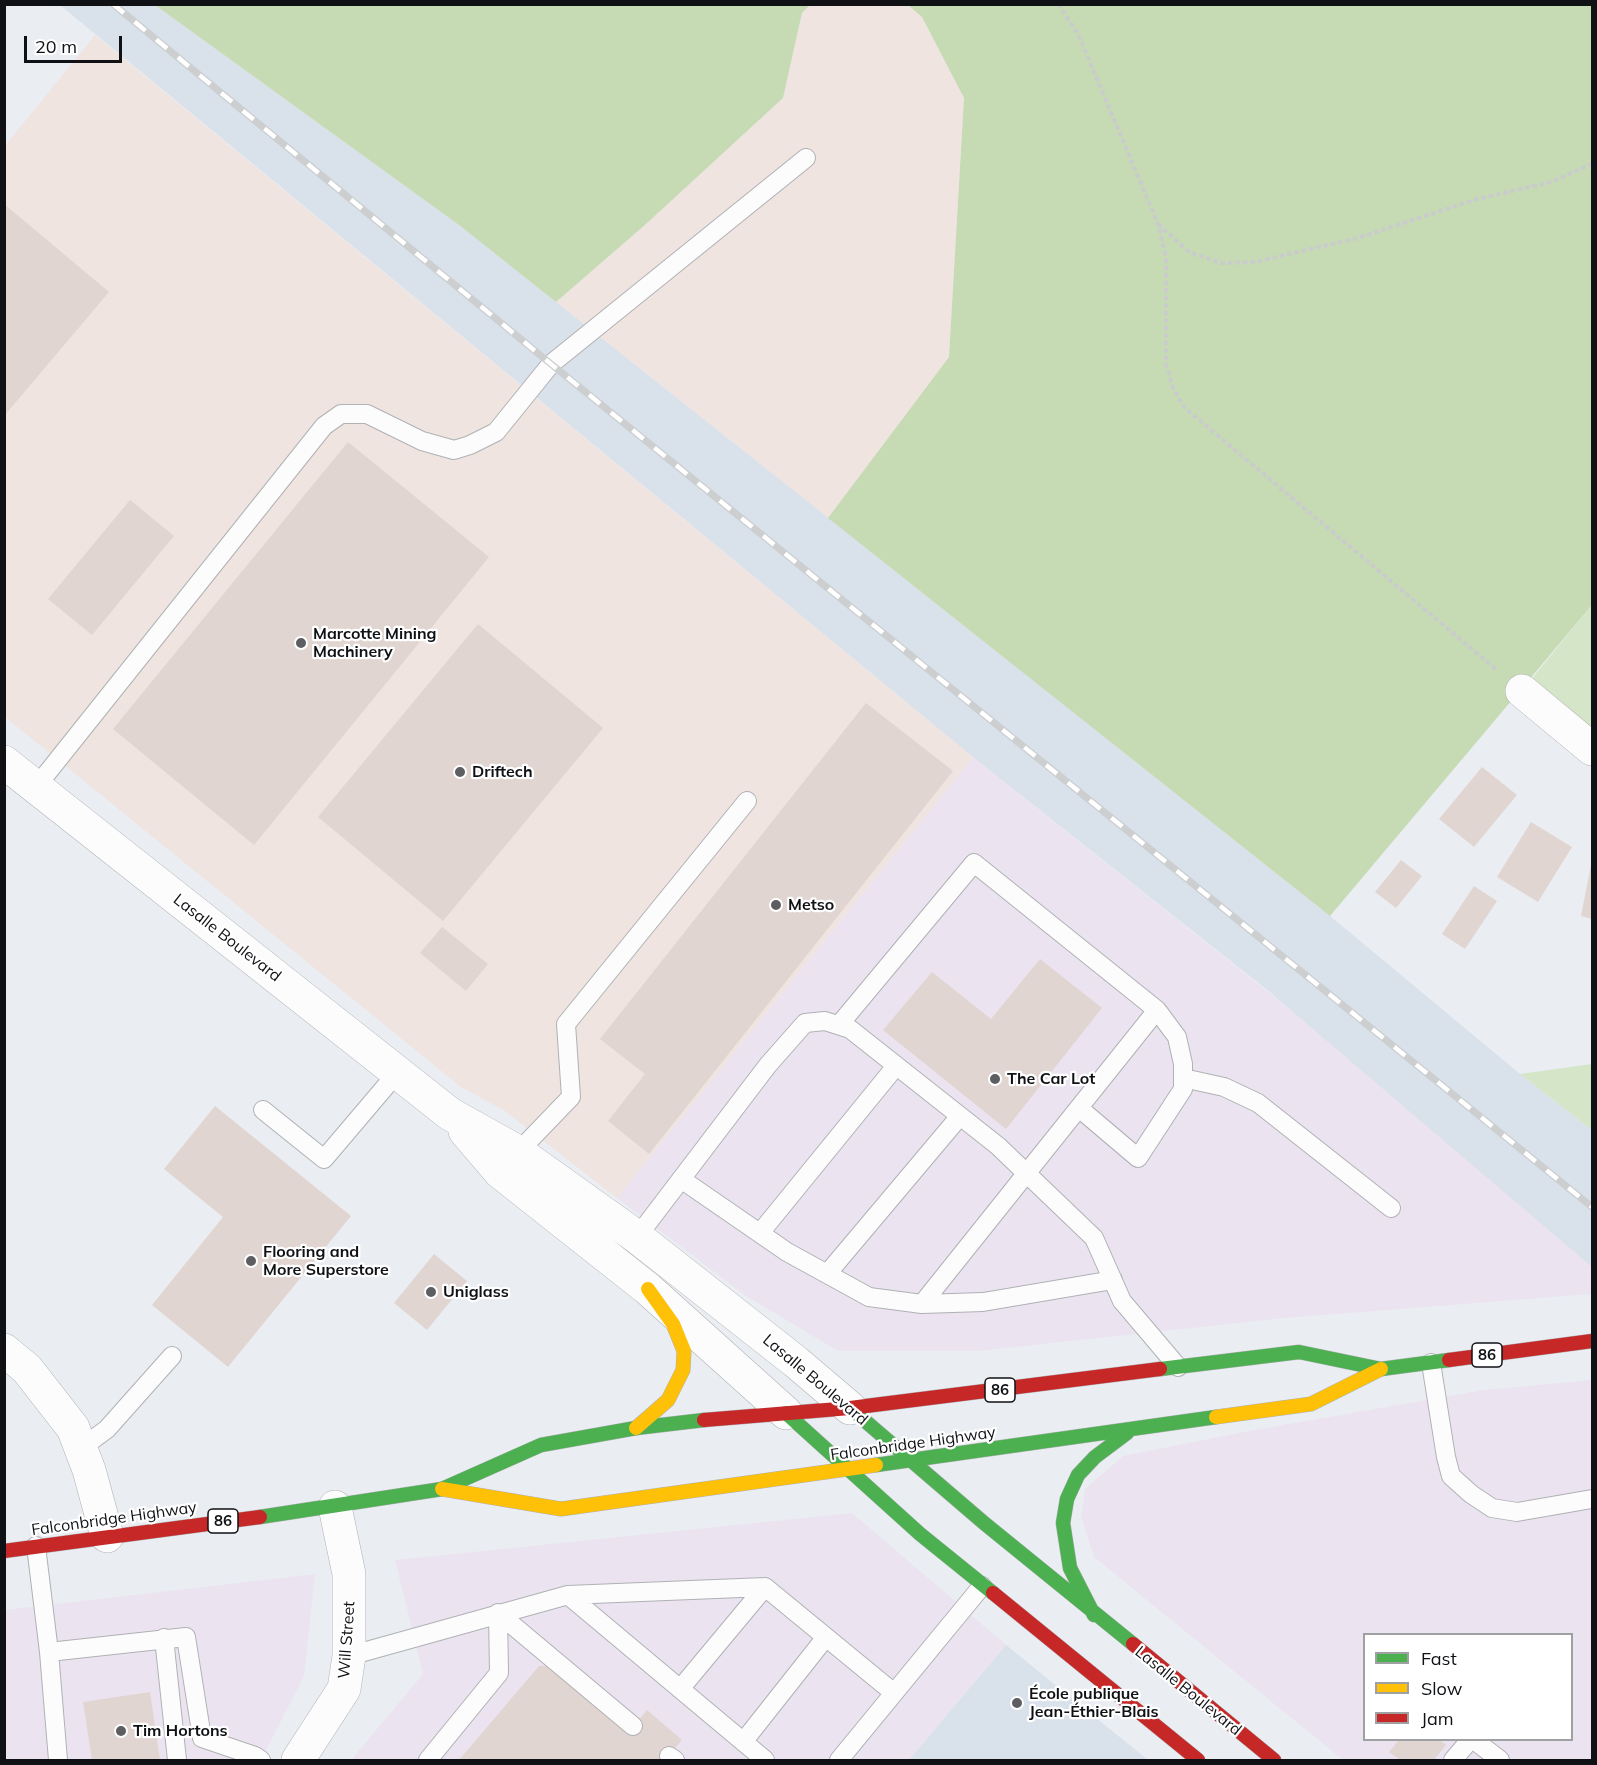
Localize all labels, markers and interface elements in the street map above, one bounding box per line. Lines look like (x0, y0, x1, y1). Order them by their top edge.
scale bar (27, 24, 124, 62)
text: 20 m (35, 35, 77, 58)
place label: Marcotte Mining Machinery (313, 624, 437, 662)
marker: Marcotte Mining Machinery (294, 636, 308, 650)
place label: Driftech (472, 762, 533, 782)
marker: Driftech (453, 765, 467, 779)
street label: Lasalle Boulevard (169, 890, 285, 986)
place label: Metso (788, 895, 834, 915)
marker: Metso (769, 898, 783, 912)
place label: The Car Lot (1007, 1069, 1095, 1089)
marker: The Car Lot (988, 1072, 1002, 1086)
place label: Flooring and More Superstore (263, 1242, 389, 1280)
marker: Flooring and More Superstore (244, 1254, 258, 1268)
place label: Uniglass (443, 1282, 509, 1302)
marker: Uniglass (424, 1285, 438, 1299)
street label: Lasalle Boulevard (759, 1330, 871, 1430)
road number: 86 (1472, 1343, 1502, 1367)
road number: 86 (985, 1378, 1015, 1402)
street label: Falconbridge Highway (829, 1423, 997, 1465)
street label: Falconbridge Highway (30, 1498, 198, 1540)
road number: 86 (208, 1509, 238, 1533)
street label: Will Street (335, 1601, 359, 1679)
legend (1363, 1633, 1573, 1741)
street label: Lasalle Boulevard (1131, 1642, 1245, 1740)
text: Fast (1421, 1647, 1457, 1670)
text: Slow (1421, 1677, 1462, 1700)
place label: École publique Jean-Éthier-Blais (1029, 1684, 1159, 1722)
marker: École publique Jean-Éthier-Blais (1010, 1696, 1024, 1710)
text: Jam (1421, 1707, 1454, 1730)
place label: Tim Hortons (133, 1721, 228, 1741)
marker: Tim Hortons (114, 1724, 128, 1738)

